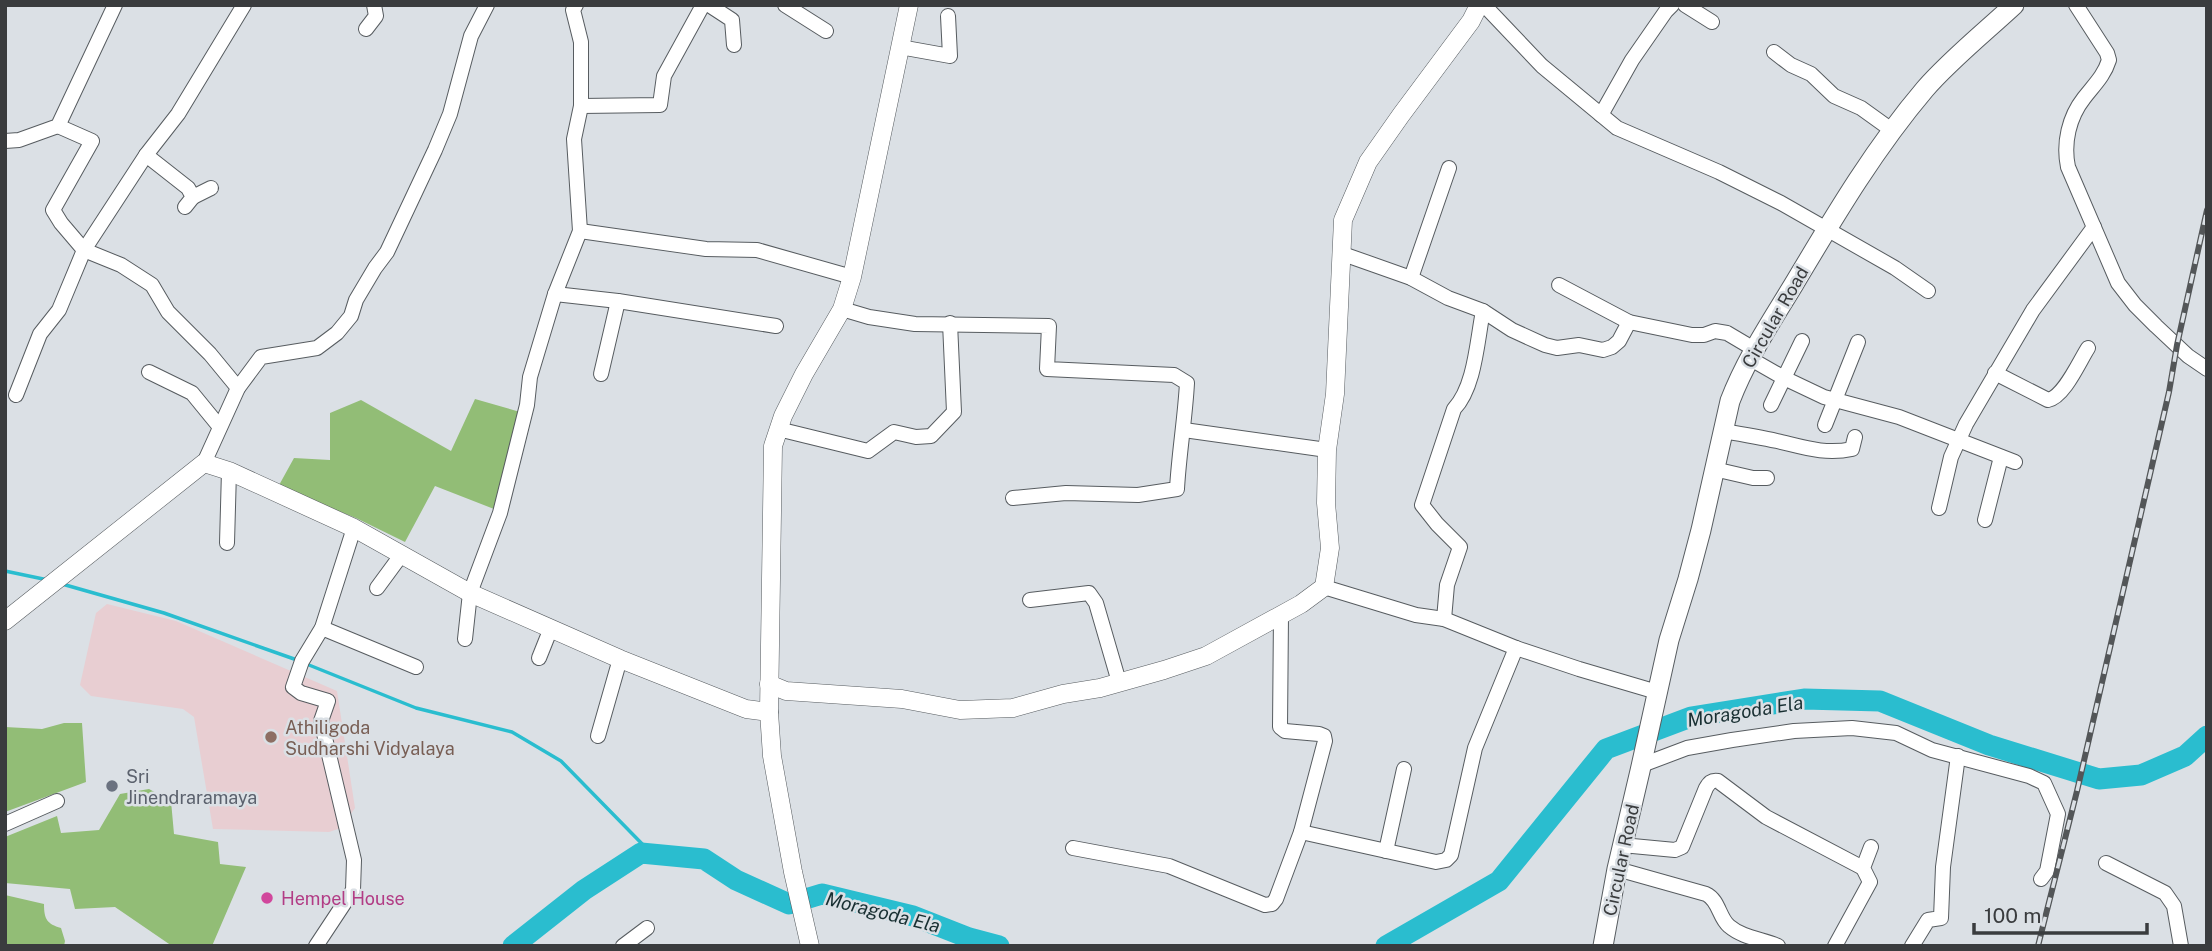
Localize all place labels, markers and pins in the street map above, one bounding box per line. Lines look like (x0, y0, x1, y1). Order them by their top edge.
place label: Athiligoda Sudharshi Vidyalaya (285, 717, 455, 759)
marker: Athiligoda Sudharshi Vidyalaya (263, 729, 279, 745)
place label: Sri Jinendraramaya (126, 766, 257, 808)
marker: Sri Jinendraramaya (104, 778, 120, 794)
place label: Hempel House (281, 888, 405, 909)
marker: Hempel House (259, 890, 275, 906)

